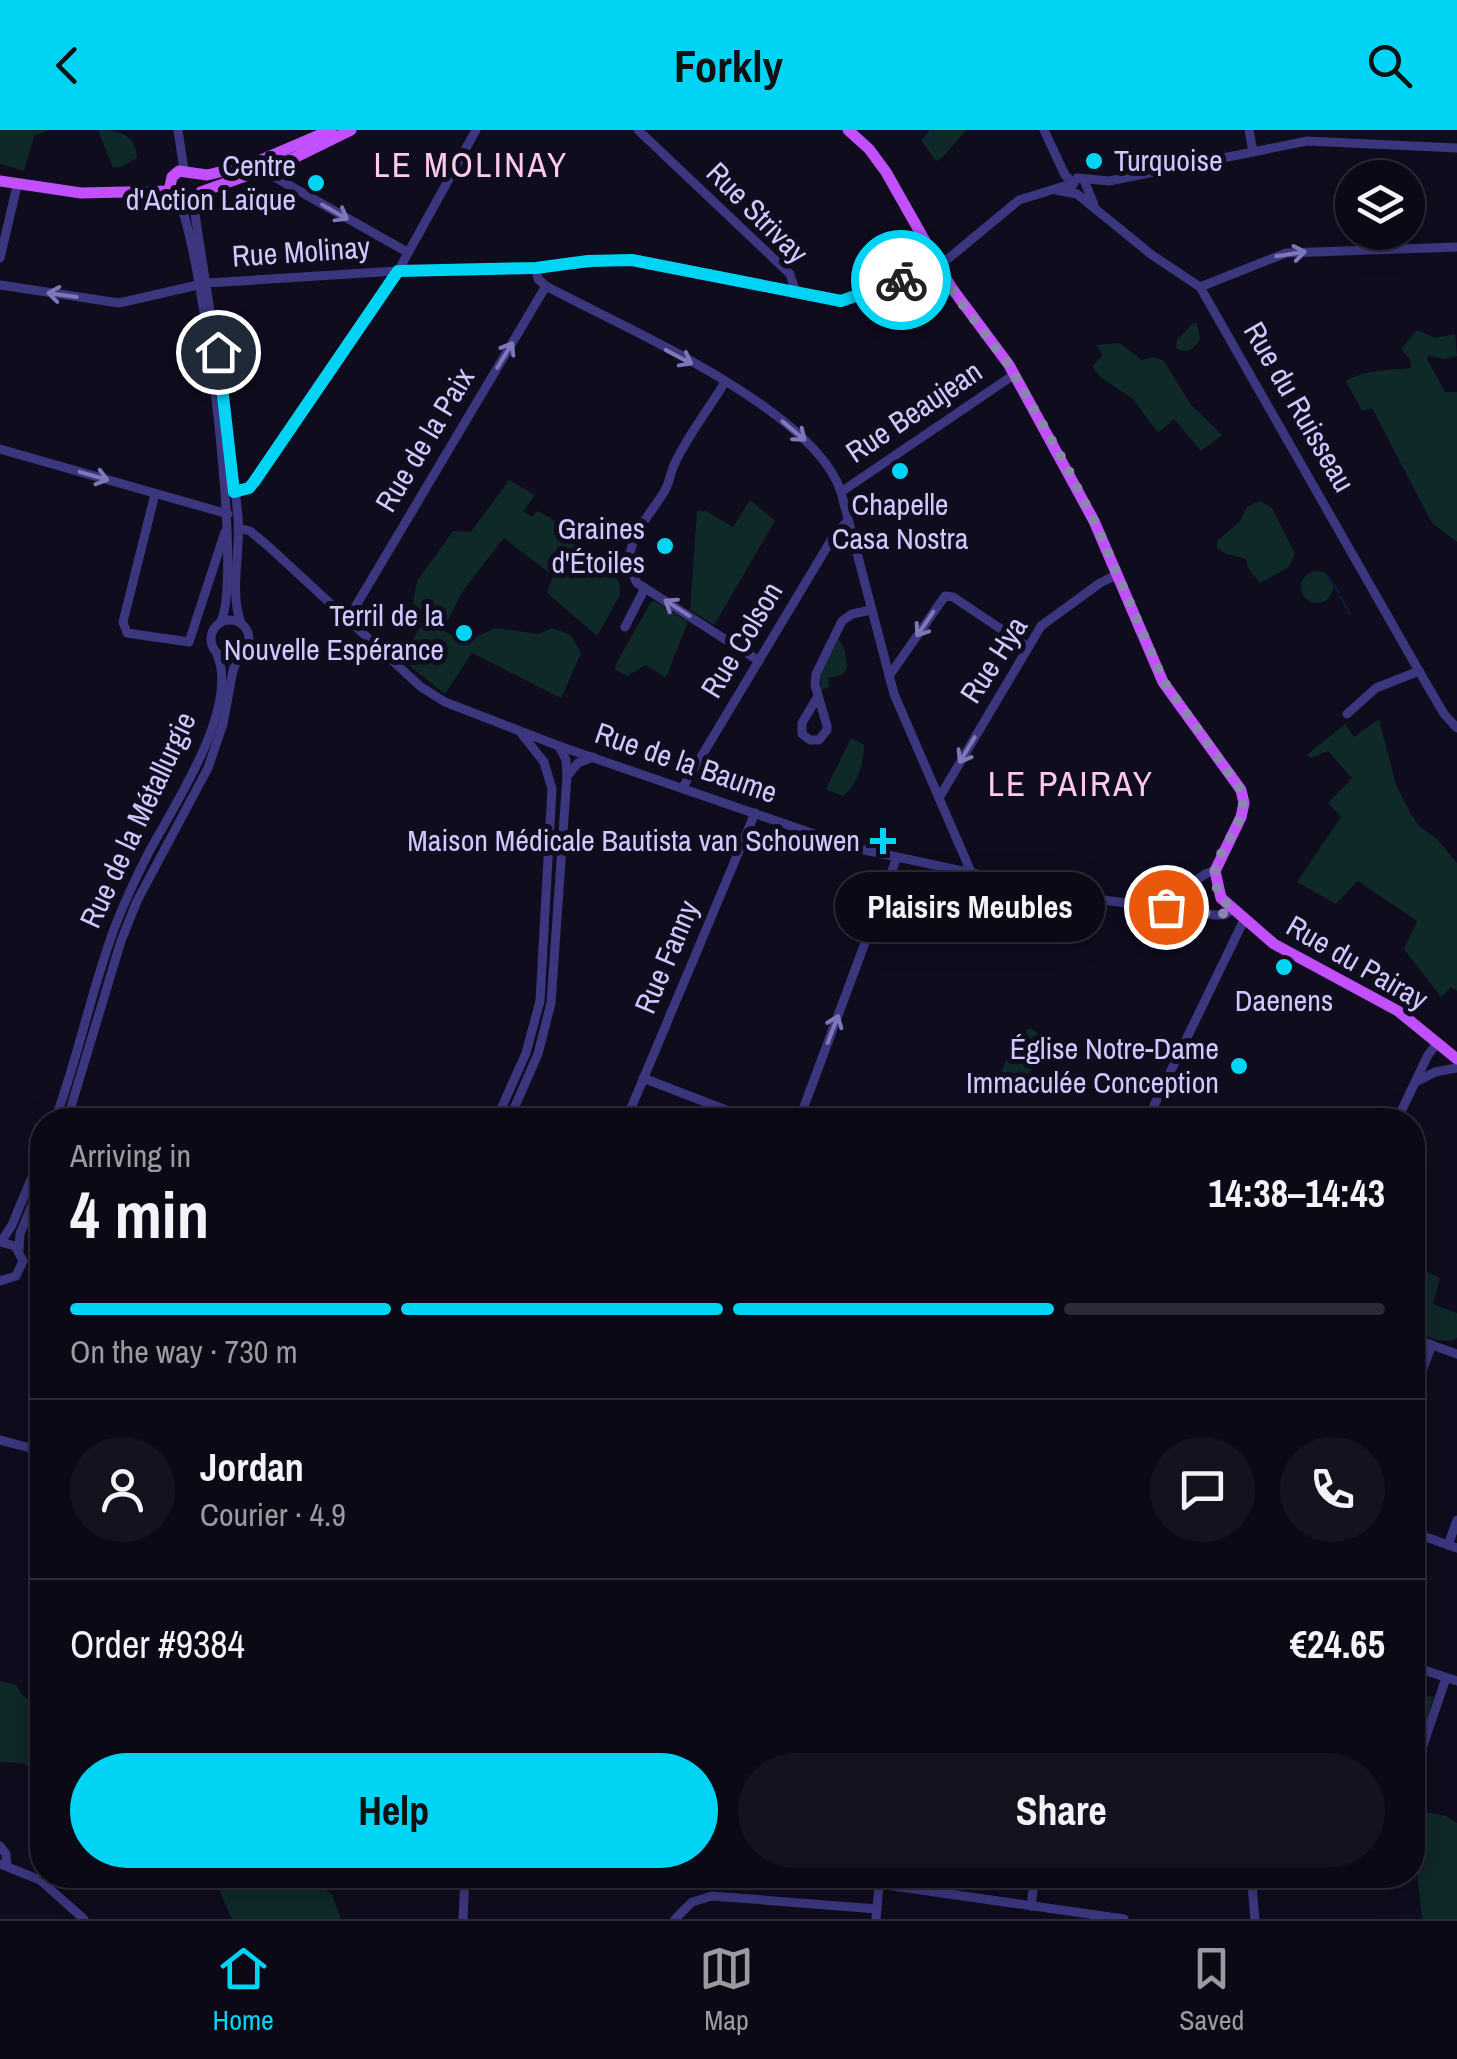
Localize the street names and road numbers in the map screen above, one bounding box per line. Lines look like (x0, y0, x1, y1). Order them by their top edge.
street label: Rue Strivay (698, 153, 818, 272)
street label: Rue Molinay (231, 226, 372, 276)
street label: Rue du Ruisseau (1235, 314, 1365, 499)
street label: Rue Beaujean (838, 351, 989, 471)
street label: Rue de la Paix (365, 359, 483, 519)
street label: Rue Colson (691, 574, 791, 705)
street label: Rue Hya (950, 608, 1036, 710)
street label: Rue de la Métallurgie (70, 705, 205, 934)
street label: Rue de la Baume (590, 712, 783, 812)
street label: Rue Fanny (624, 893, 708, 1019)
street label: Rue du Pairay (1279, 905, 1436, 1019)

